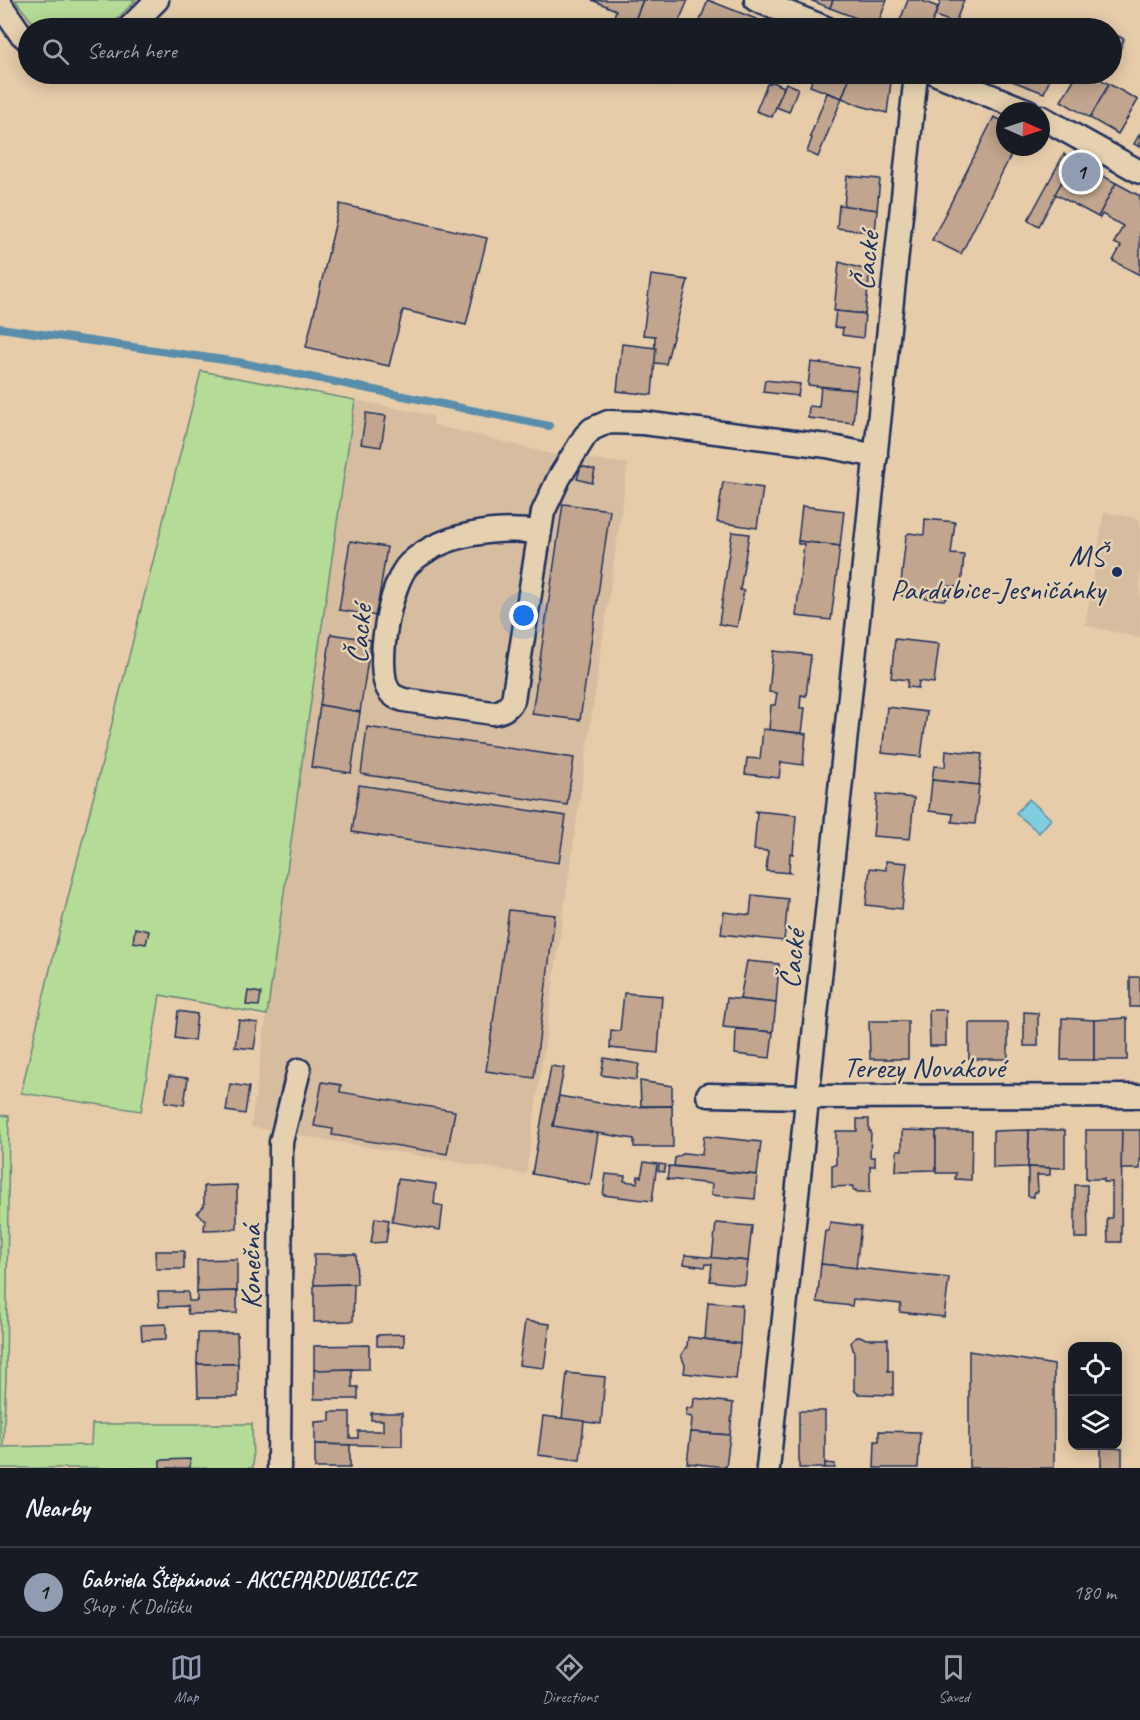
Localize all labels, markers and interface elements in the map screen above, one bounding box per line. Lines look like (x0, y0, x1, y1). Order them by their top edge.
search box (18, 18, 1122, 84)
icon: search (39, 35, 72, 68)
text: Search here (87, 37, 177, 65)
north arrow (996, 102, 1050, 156)
pin: 1 (1062, 150, 1100, 195)
street label: Čacké (844, 225, 888, 292)
place label: MŠ Pardubice-Jesničánky (890, 536, 1111, 608)
marker: MŠ Pardubice-Jesničánky (1110, 565, 1124, 579)
street label: Čacké (338, 599, 381, 665)
your location (509, 601, 538, 630)
street label: Čacké (770, 923, 814, 990)
street label: Terezy Novákové (843, 1048, 1009, 1086)
street label: Konečná (231, 1222, 269, 1309)
map controls (1068, 1342, 1122, 1450)
button: locate (1068, 1342, 1122, 1396)
button: layers (1068, 1396, 1122, 1450)
text: Nearby (24, 1491, 89, 1524)
text: Gabriela Štěpánová - AKCEPARDUBICE.CZ (81, 1566, 415, 1594)
text: 1 (39, 1580, 48, 1605)
text: 180 m (1073, 1580, 1116, 1605)
text: Shop · K Dolíčku (81, 1594, 191, 1619)
tab: Map (170, 1651, 203, 1707)
tab: Directions (542, 1651, 598, 1707)
tab: Saved (937, 1651, 970, 1707)

